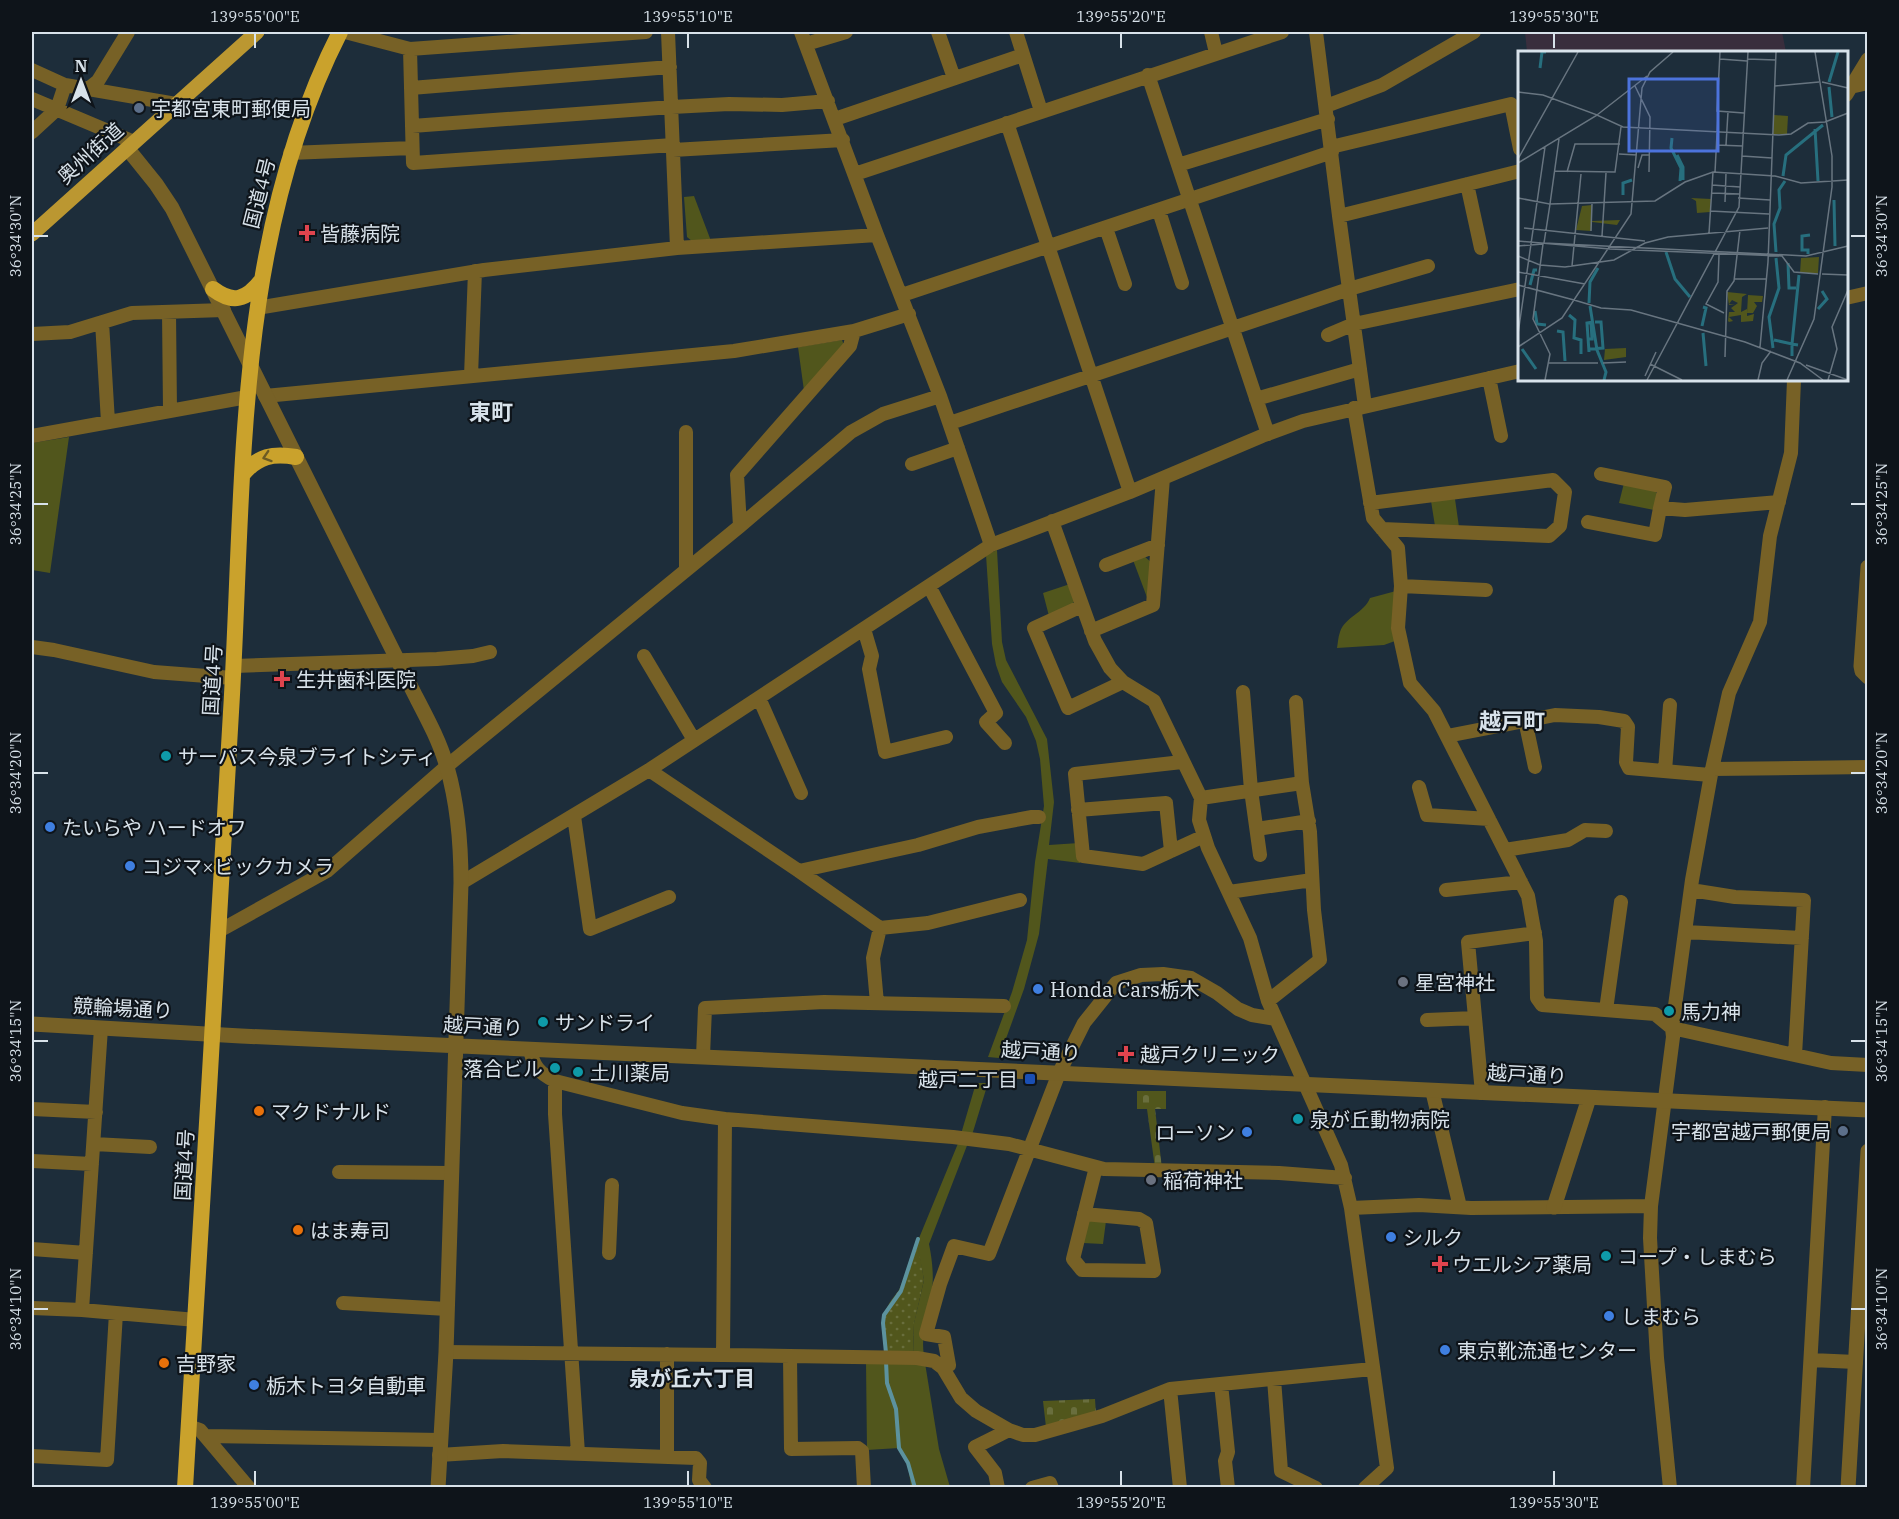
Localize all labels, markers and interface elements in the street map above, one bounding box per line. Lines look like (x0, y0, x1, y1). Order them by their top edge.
text: 139°55'00"E (210, 7, 300, 26)
text: 139°55'10"E (643, 7, 733, 26)
text: 139°55'20"E (1076, 7, 1166, 26)
text: 139°55'30"E (1509, 7, 1599, 26)
north arrow (51, 51, 111, 111)
inset map (1518, 51, 1848, 381)
text: N (75, 56, 87, 76)
place label: 宇都宮東町郵便局 (151, 95, 311, 122)
marker: 宇都宮東町郵便局 (132, 101, 146, 115)
street label: 奥州街道 (51, 116, 129, 190)
street label: 国道4号 (237, 155, 281, 231)
text: 36°34'30"N (6, 195, 25, 277)
text: 36°34'30"N (1872, 195, 1891, 277)
place label: 皆藤病院 (320, 220, 400, 247)
marker: 皆藤病院 (298, 224, 316, 242)
district label: 東町 (469, 397, 513, 426)
one-way arrow (262, 450, 273, 463)
text: 36°34'25"N (6, 463, 25, 545)
text: 36°34'25"N (1872, 463, 1891, 545)
street label: 国道4号 (197, 643, 227, 717)
place label: 生井歯科医院 (296, 666, 416, 693)
marker: 生井歯科医院 (273, 670, 291, 688)
district label: 越戸町 (1479, 706, 1545, 735)
text: 36°34'20"N (6, 732, 25, 814)
text: 36°34'20"N (1872, 732, 1891, 814)
place label: サーパス今泉ブライトシティ (178, 743, 437, 770)
marker: サーパス今泉ブライトシティ (159, 749, 173, 763)
place label: たいらや ハードオフ (62, 814, 247, 841)
marker: たいらや ハードオフ (43, 820, 57, 834)
place label: コジマ×ビックカメラ (142, 853, 334, 880)
marker: コジマ×ビックカメラ (123, 859, 137, 873)
place label: 星宮神社 (1415, 969, 1495, 996)
marker: 星宮神社 (1396, 975, 1410, 989)
place label: Honda Cars栃木 (1050, 976, 1200, 1003)
marker: Honda Cars栃木 (1031, 982, 1045, 996)
street label: 競輪場通り (72, 992, 174, 1024)
place label: 馬力神 (1681, 998, 1741, 1025)
text: 36°34'15"N (6, 1000, 25, 1082)
text: 36°34'15"N (1872, 1000, 1891, 1082)
marker: 馬力神 (1662, 1004, 1676, 1018)
place label: サンドライ (555, 1009, 655, 1036)
street label: 越戸通り (442, 1010, 524, 1042)
marker: サンドライ (536, 1015, 550, 1029)
street label: 越戸通り (1000, 1035, 1082, 1067)
place label: 越戸クリニック (1140, 1041, 1280, 1068)
marker: 越戸クリニック (1117, 1045, 1135, 1063)
place label: 落合ビル (463, 1055, 543, 1082)
street label: 越戸通り (1486, 1058, 1568, 1090)
place label: 土川薬局 (590, 1059, 670, 1086)
marker: 落合ビル (548, 1061, 562, 1075)
marker: 土川薬局 (571, 1065, 585, 1079)
place label: 越戸二丁目 (918, 1066, 1018, 1093)
marker: 越戸二丁目 (1023, 1072, 1037, 1086)
place label: マクドナルド (271, 1098, 391, 1125)
marker: マクドナルド (252, 1104, 266, 1118)
place label: 泉が丘動物病院 (1310, 1106, 1450, 1133)
marker: 泉が丘動物病院 (1291, 1112, 1305, 1126)
place label: 宇都宮越戸郵便局 (1671, 1118, 1831, 1145)
place label: ローソン (1155, 1119, 1235, 1146)
marker: 宇都宮越戸郵便局 (1836, 1124, 1850, 1138)
marker: ローソン (1240, 1125, 1254, 1139)
street label: 国道4号 (169, 1128, 199, 1202)
place label: 稲荷神社 (1163, 1167, 1243, 1194)
marker: 稲荷神社 (1144, 1173, 1158, 1187)
place label: はま寿司 (310, 1217, 390, 1244)
marker: はま寿司 (291, 1223, 305, 1237)
place label: シルク (1403, 1224, 1463, 1251)
marker: シルク (1384, 1230, 1398, 1244)
place label: コープ・しまむら (1618, 1243, 1777, 1270)
marker: コープ・しまむら (1599, 1249, 1613, 1263)
place label: ウエルシア薬局 (1452, 1251, 1592, 1278)
marker: ウエルシア薬局 (1433, 1257, 1447, 1271)
text: 36°34'10"N (6, 1268, 25, 1350)
text: 36°34'10"N (1872, 1268, 1891, 1350)
place label: しまむら (1621, 1303, 1701, 1330)
marker: しまむら (1602, 1309, 1616, 1323)
place label: 東京靴流通センター (1457, 1337, 1637, 1364)
marker: 東京靴流通センター (1438, 1343, 1452, 1357)
place label: 吉野家 (176, 1350, 236, 1377)
marker: 吉野家 (157, 1356, 171, 1370)
district label: 泉が丘六丁目 (629, 1364, 755, 1392)
place label: 栃木トヨタ自動車 (266, 1372, 426, 1399)
marker: 栃木トヨタ自動車 (247, 1378, 261, 1392)
text: 139°55'00"E (210, 1493, 300, 1512)
text: 139°55'10"E (643, 1493, 733, 1512)
text: 139°55'20"E (1076, 1493, 1166, 1512)
text: 139°55'30"E (1509, 1493, 1599, 1512)

